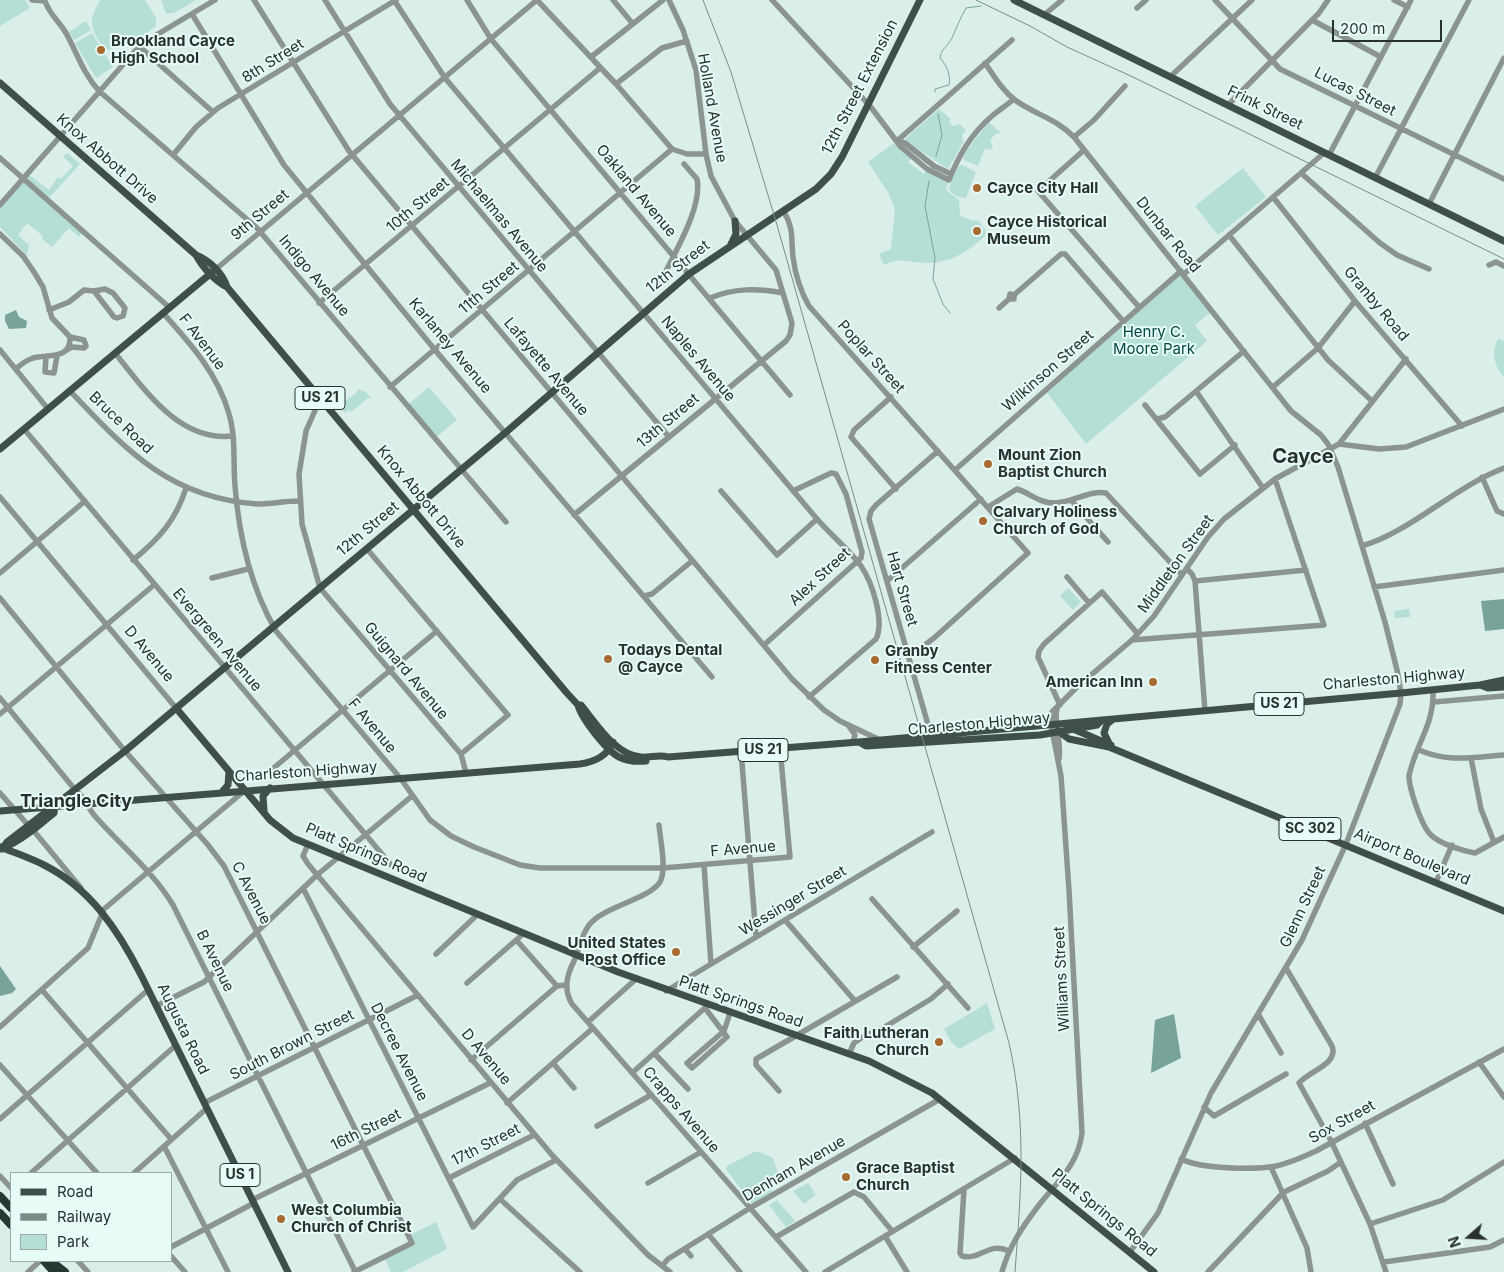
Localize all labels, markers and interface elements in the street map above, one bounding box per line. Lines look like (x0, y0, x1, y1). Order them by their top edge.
scale bar (1334, 10, 1444, 42)
street label: 12th Street Extension (818, 17, 902, 157)
text: 200 m (1340, 19, 1385, 38)
place label: Brookland Cayce High School (111, 32, 235, 67)
street label: 8th Street (239, 35, 307, 87)
marker: Brookland Cayce High School (95, 44, 107, 56)
street label: Holland Avenue (694, 52, 730, 164)
street label: Lucas Street (1311, 64, 1399, 120)
street label: Frink Street (1224, 82, 1306, 134)
street label: Knox Abbott Drive (53, 110, 161, 208)
street label: Oakland Avenue (592, 141, 680, 241)
street label: Michaelmas Avenue (447, 156, 551, 276)
street label: 10th Street (383, 174, 453, 236)
place label: Cayce City Hall (987, 179, 1098, 197)
marker: Cayce City Hall (971, 182, 983, 194)
street label: 9th Street (227, 186, 293, 244)
street label: Dunbar Road (1132, 193, 1204, 277)
place label: Cayce Historical Museum (987, 213, 1107, 248)
marker: Cayce Historical Museum (971, 225, 983, 237)
street label: Indigo Avenue (275, 232, 353, 320)
street label: 12th Street (643, 237, 713, 297)
street label: 11th Street (455, 258, 523, 318)
street label: Granby Road (1340, 263, 1412, 345)
street label: Karlaney Avenue (405, 295, 495, 397)
street label: F Avenue (175, 310, 229, 374)
street label: Naples Avenue (657, 313, 739, 405)
street label: Lafayette Avenue (500, 314, 592, 420)
street label: Poplar Street (834, 317, 908, 397)
park label: Henry C. Moore Park (1113, 323, 1195, 358)
street label: Wilkinson Street (999, 326, 1097, 416)
road number: US 21 (295, 386, 345, 409)
street label: Bruce Road (85, 388, 157, 458)
street label: 13th Street (633, 390, 703, 452)
street label: Knox Abbott Drive (373, 442, 469, 552)
district label: Cayce (1272, 445, 1334, 469)
place label: Mount Zion Baptist Church (998, 446, 1107, 481)
marker: Mount Zion Baptist Church (982, 458, 994, 470)
street label: 12th Street (333, 498, 403, 560)
place label: Calvary Holiness Church of God (993, 503, 1117, 538)
street label: Middleton Street (1134, 511, 1218, 617)
marker: Calvary Holiness Church of God (977, 515, 989, 527)
street label: Alex Street (786, 544, 854, 610)
street label: Hart Street (883, 550, 921, 628)
street label: Evergreen Avenue (169, 585, 265, 695)
street label: Guignard Avenue (360, 619, 452, 723)
street label: D Avenue (120, 622, 178, 686)
place label: Todays Dental @ Cayce (618, 641, 722, 676)
place label: Granby Fitness Center (885, 642, 992, 677)
marker: Todays Dental @ Cayce (602, 653, 614, 665)
marker: Granby Fitness Center (869, 654, 881, 666)
street label: Charleston Highway (1322, 664, 1466, 694)
place label: American Inn (1045, 673, 1143, 691)
marker: American Inn (1147, 676, 1159, 688)
road number: US 21 (1254, 692, 1304, 716)
street label: F Avenue (344, 695, 400, 757)
street label: Charleston Highway (907, 709, 1051, 739)
road number: US 21 (738, 738, 788, 762)
street label: Charleston Highway (234, 758, 378, 786)
district label: Triangle City (20, 791, 132, 813)
road number: SC 302 (1279, 818, 1341, 841)
street label: Platt Springs Road (303, 819, 429, 887)
street label: Airport Boulevard (1351, 824, 1473, 890)
street label: F Avenue (709, 837, 777, 861)
street label: C Avenue (228, 859, 274, 927)
street label: Wessinger Street (736, 862, 850, 940)
street label: Glenn Street (1276, 863, 1330, 951)
street label: Williams Street (1050, 926, 1074, 1032)
street label: B Avenue (192, 927, 238, 995)
place label: United States Post Office (568, 934, 666, 969)
marker: United States Post Office (670, 946, 682, 958)
street label: Platt Springs Road (677, 972, 805, 1032)
street label: Augusta Road (153, 981, 213, 1077)
street label: Decree Avenue (366, 1000, 432, 1104)
street label: South Brown Street (227, 1006, 357, 1084)
place label: Faith Lutheran Church (824, 1024, 929, 1059)
street label: D Avenue (457, 1025, 515, 1089)
marker: Faith Lutheran Church (933, 1036, 945, 1048)
street label: Crapps Avenue (639, 1063, 723, 1157)
street label: Sox Street (1306, 1096, 1378, 1148)
street label: 16th Street (328, 1105, 404, 1155)
street label: 17th Street (449, 1120, 523, 1170)
street label: Denham Avenue (739, 1132, 849, 1206)
place label: Grace Baptist Church (856, 1159, 955, 1194)
road number: US 1 (220, 1164, 260, 1186)
street label: Platt Springs Road (1048, 1165, 1160, 1261)
marker: Grace Baptist Church (840, 1171, 852, 1183)
legend (10, 1172, 172, 1262)
text: Road (57, 1182, 93, 1201)
place label: West Columbia Church of Christ (291, 1201, 412, 1236)
text: Railway (57, 1207, 111, 1226)
north arrow (1444, 1212, 1494, 1262)
marker: West Columbia Church of Christ (275, 1213, 287, 1225)
text: Park (57, 1232, 89, 1251)
text: N (1445, 1234, 1464, 1250)

